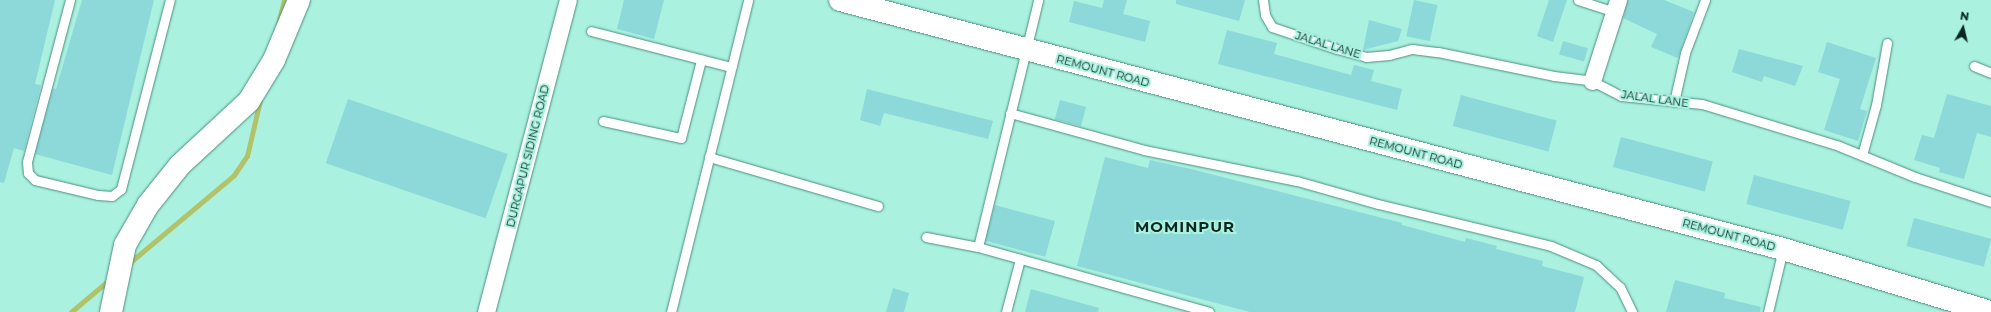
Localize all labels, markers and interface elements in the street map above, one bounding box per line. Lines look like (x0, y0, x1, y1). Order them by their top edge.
north arrow (1943, 8, 1983, 48)
text: N (1959, 9, 1970, 24)
street label: JALAL LANE (1294, 29, 1362, 61)
street label: REMOUNT ROAD (1055, 52, 1151, 90)
street label: DURGAPUR SIDING ROAD (504, 83, 552, 229)
street label: JALAL LANE (1621, 88, 1689, 110)
street label: REMOUNT ROAD (1368, 134, 1464, 172)
street label: REMOUNT ROAD (1681, 216, 1777, 254)
district label: MOMINPUR (1135, 218, 1235, 236)

